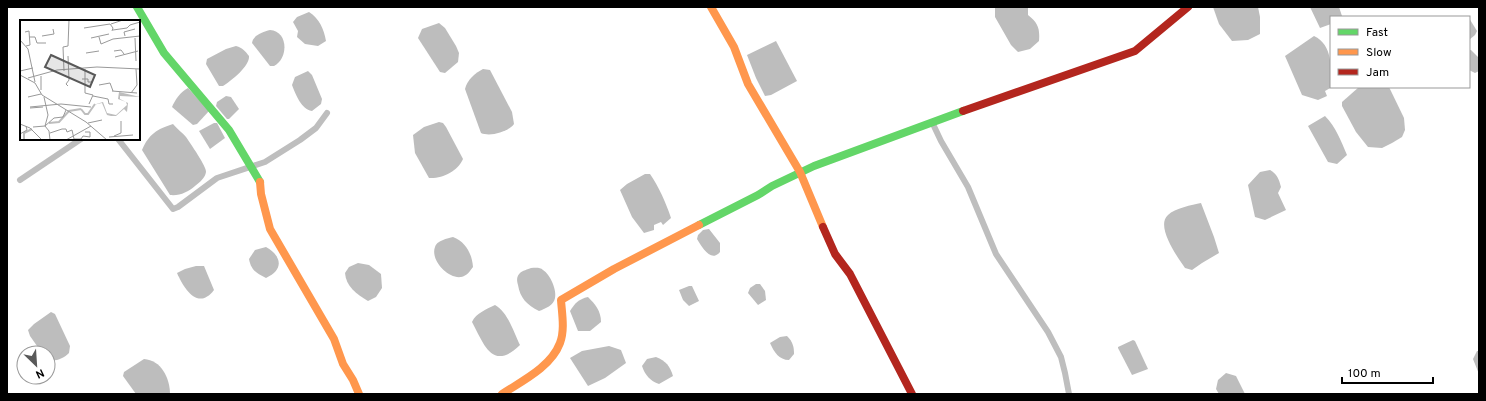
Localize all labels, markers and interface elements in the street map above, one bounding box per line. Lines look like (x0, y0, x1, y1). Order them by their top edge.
legend (1330, 16, 1470, 88)
inset map (20, 20, 140, 140)
text: Fast (1366, 25, 1388, 41)
text: Slow (1366, 45, 1392, 61)
text: Jam (1366, 65, 1389, 81)
north arrow (16, 345, 56, 385)
scale bar (1342, 359, 1433, 385)
text: N (33, 365, 46, 381)
text: 100 m (1348, 366, 1381, 382)

